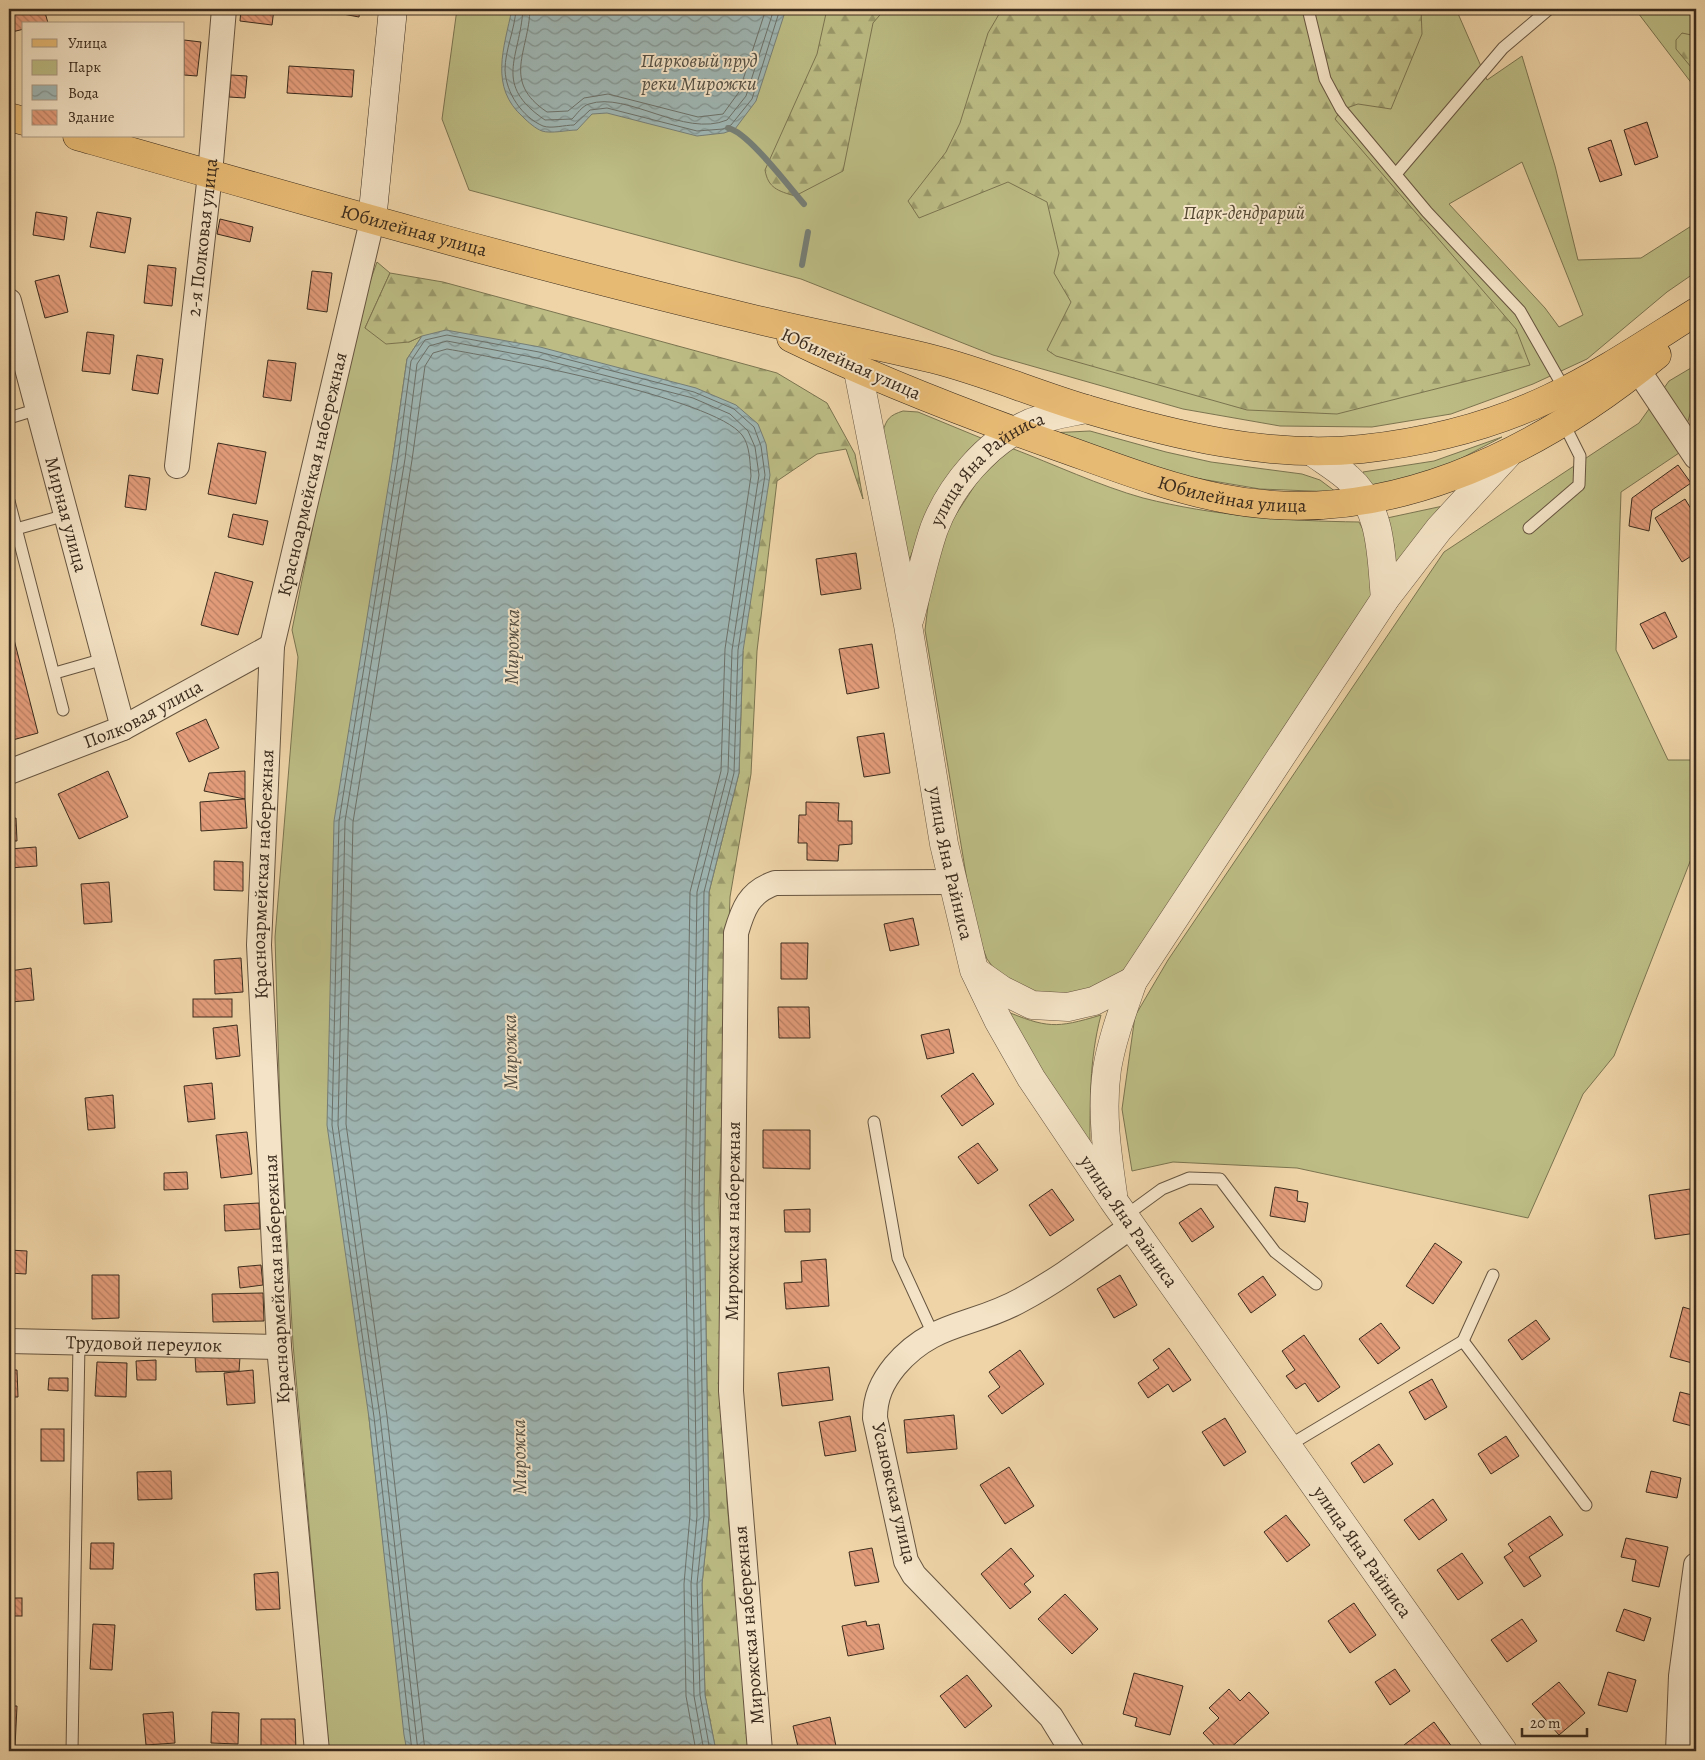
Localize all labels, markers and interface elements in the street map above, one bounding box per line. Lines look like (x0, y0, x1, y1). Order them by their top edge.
legend (22, 22, 185, 138)
text: Улица (68, 33, 107, 53)
water label: Парковый пруд реки Мирожки (640, 47, 758, 97)
text: Парк (68, 57, 101, 77)
text: Вода (68, 83, 99, 103)
text: Здание (68, 107, 115, 127)
street label: 2-я Полковая улица (181, 157, 224, 318)
street label: Юбилейная улица (338, 198, 490, 263)
park label: Парк-дендрарий (1183, 200, 1305, 226)
street label: Юбилейная улица (777, 321, 925, 407)
street label: Красноармейская набережная (271, 349, 354, 599)
street label: улица Яна Райниса (923, 406, 1048, 531)
street label: Мирная улица (38, 454, 94, 575)
street label: Юбилейная улица (1155, 469, 1307, 519)
water label: Мирожка (498, 609, 526, 685)
street label: Полковая улица (80, 674, 208, 755)
street label: Красноармейская набережная (246, 749, 280, 1000)
street label: улица Яна Райниса (922, 784, 979, 943)
water label: Мирожка (496, 1014, 524, 1090)
street label: Мирожская набережная (719, 1121, 747, 1321)
street label: улица Яна Райниса (1073, 1149, 1184, 1293)
street label: Красноармейская набережная (257, 1153, 297, 1405)
street label: Трудовой переулок (66, 1329, 223, 1359)
water label: Мирожка (505, 1419, 533, 1495)
street label: Усановская улица (865, 1420, 923, 1566)
street label: улица Яна Райниса (1306, 1480, 1418, 1624)
street label: Мирожская набережная (727, 1524, 771, 1726)
scale bar (1522, 1705, 1588, 1737)
text: 20 m (1530, 1713, 1561, 1733)

